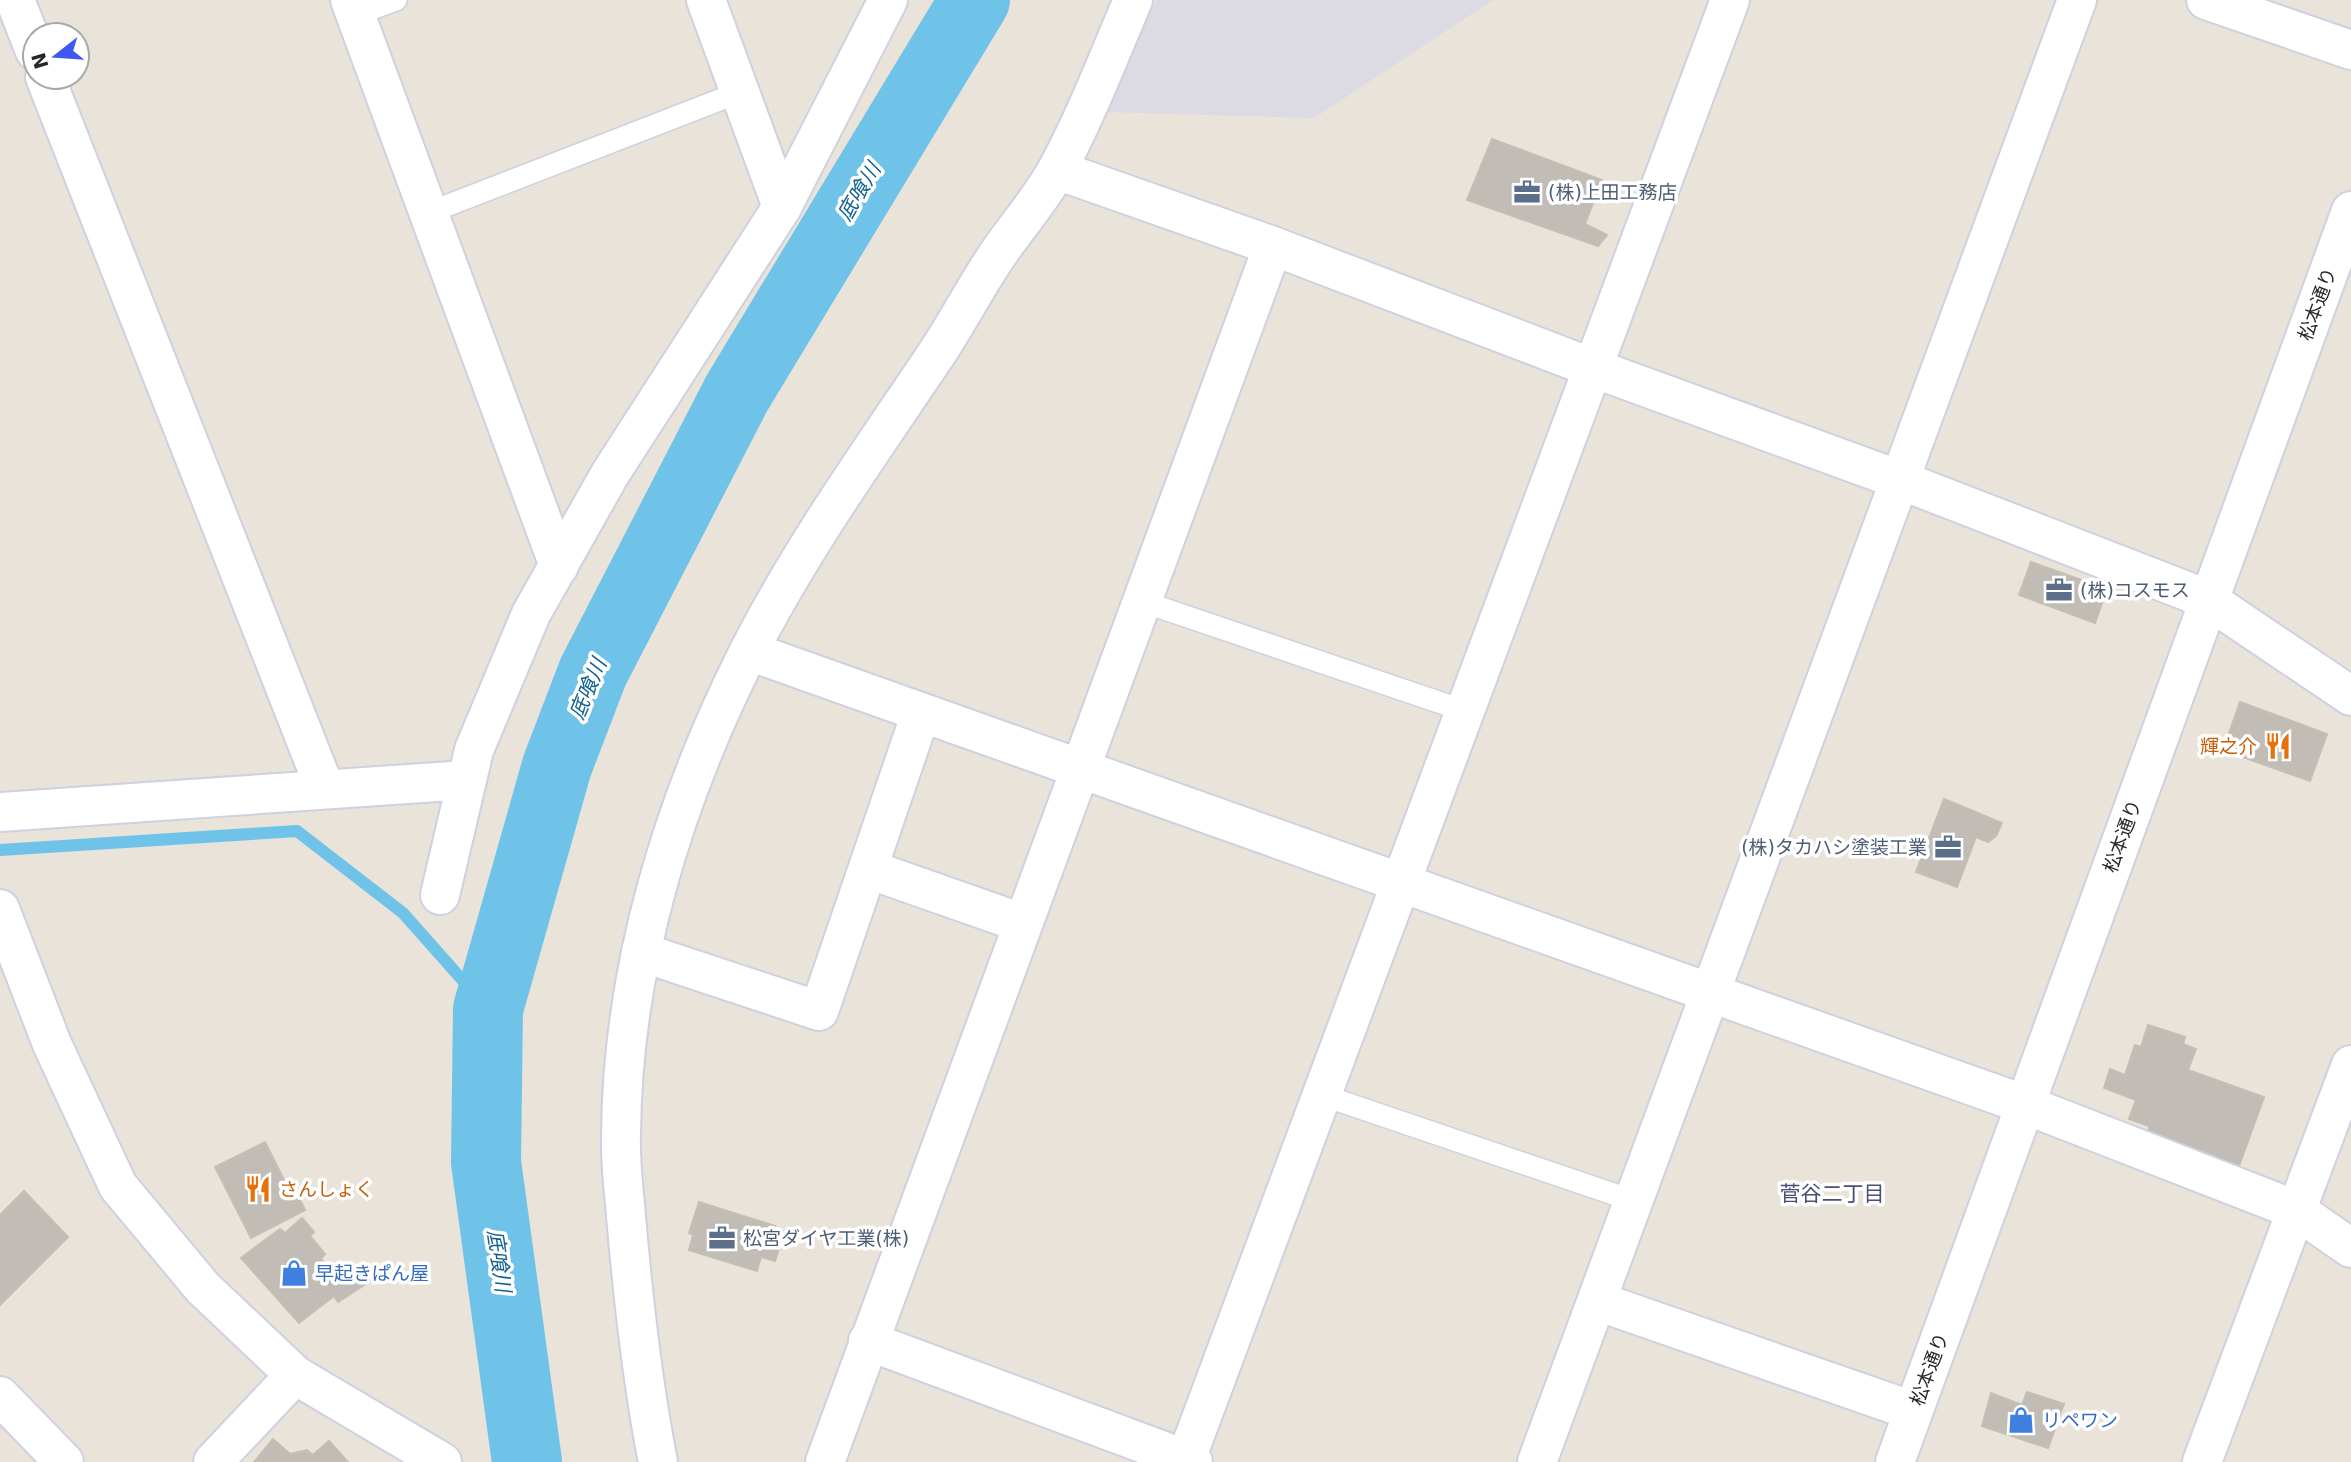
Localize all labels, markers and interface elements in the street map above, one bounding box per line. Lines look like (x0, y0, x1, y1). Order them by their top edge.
north arrow (21, 21, 91, 91)
text: N (27, 50, 53, 72)
water label: 底喰川 (832, 157, 887, 225)
office icon: (株)上田工務店 (1512, 177, 1542, 207)
place label: (株)上田工務店 (1548, 181, 1677, 203)
street label: 松本通り (2294, 265, 2340, 343)
office icon: (株)コスモス (2044, 575, 2074, 605)
place label: (株)コスモス (2080, 579, 2190, 601)
water label: 底喰川 (565, 653, 612, 723)
restaurant icon: 輝之介 (2263, 731, 2293, 761)
place label: 輝之介 (2200, 735, 2257, 757)
street label: 松本通り (2099, 797, 2145, 875)
office icon: (株)タカハシ塗装工業 (1933, 832, 1963, 862)
place label: (株)タカハシ塗装工業 (1741, 836, 1927, 858)
restaurant icon: さんしょく (243, 1174, 273, 1204)
place label: さんしょく (279, 1178, 374, 1200)
district label: 菅谷二丁目 (1780, 1182, 1885, 1206)
office icon: 松宮ダイヤ工業(株) (707, 1223, 737, 1253)
place label: 松宮ダイヤ工業(株) (743, 1227, 909, 1249)
water label: 底喰川 (483, 1228, 516, 1296)
shop icon: 早起きぱん屋 (279, 1258, 309, 1288)
place label: 早起きぱん屋 (315, 1262, 429, 1284)
street label: 松本通り (1906, 1330, 1952, 1408)
shop icon: リペワン (2006, 1405, 2036, 1435)
place label: リペワン (2042, 1409, 2118, 1431)

